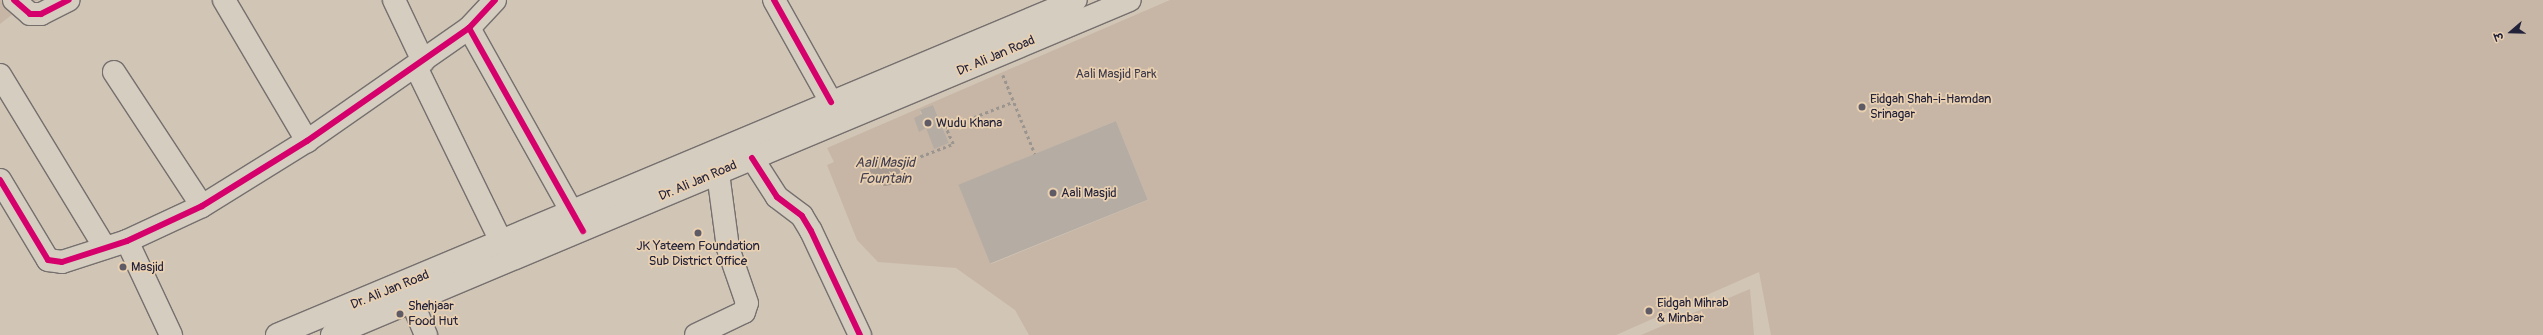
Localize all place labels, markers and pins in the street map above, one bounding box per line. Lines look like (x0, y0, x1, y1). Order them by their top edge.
place label: Eidgah Shah-i-Hamdan Srinagar (1870, 92, 1991, 123)
marker: Eidgah Shah-i-Hamdan Srinagar (1857, 102, 1867, 112)
place label: Wudu Khana (936, 115, 1002, 131)
marker: Wudu Khana (923, 118, 933, 128)
place label: Aali Masjid (1061, 185, 1117, 201)
marker: Aali Masjid (1048, 188, 1058, 198)
marker: JK Yateem Foundation Sub District Office (693, 228, 703, 238)
place label: JK Yateem Foundation Sub District Office (636, 239, 760, 270)
place label: Masjid (131, 259, 164, 275)
marker: Masjid (118, 262, 128, 272)
place label: Eidgah Mihrab & Minbar (1657, 296, 1729, 327)
place label: Shehjaar Food Hut (408, 299, 458, 330)
marker: Eidgah Mihrab & Minbar (1644, 306, 1654, 316)
marker: Shehjaar Food Hut (395, 309, 405, 319)

